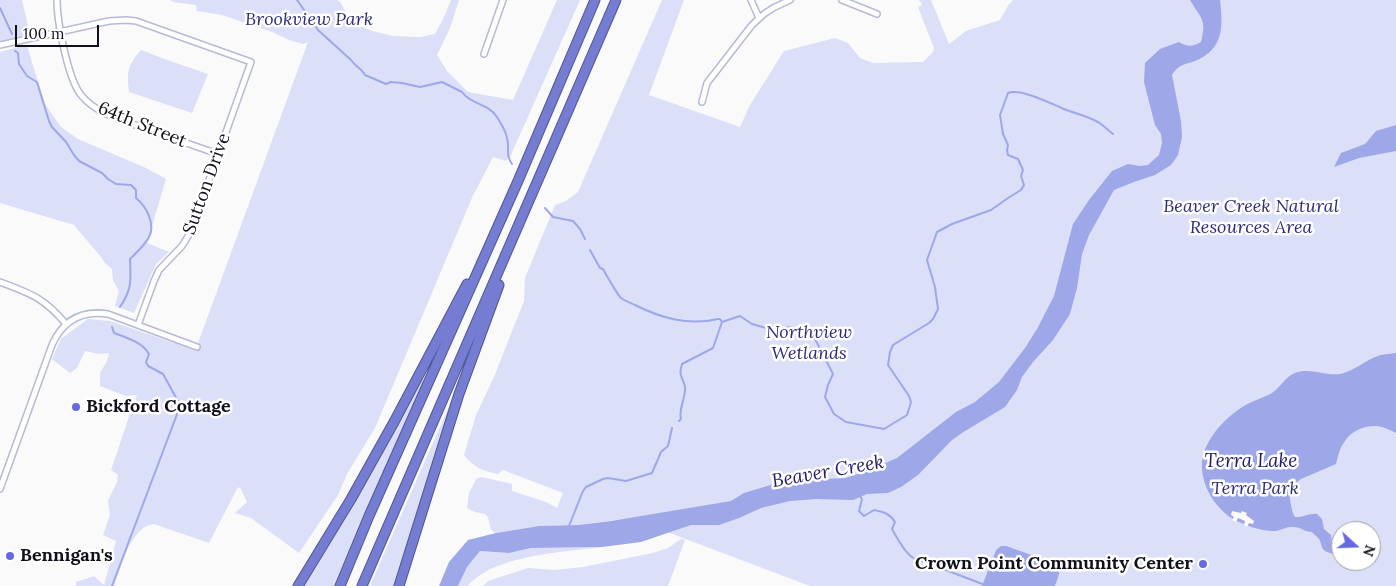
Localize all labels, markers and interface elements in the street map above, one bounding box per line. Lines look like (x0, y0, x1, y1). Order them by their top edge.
park label: Brookview Park (245, 9, 373, 31)
scale bar (18, 15, 101, 47)
text: 100 m (23, 24, 64, 43)
street label: 64th Street (95, 97, 189, 153)
street label: Sutton Drive (179, 130, 235, 238)
park label: Beaver Creek Natural Resources Area (1163, 196, 1339, 238)
park label: Northview Wetlands (766, 322, 852, 364)
place label: Bickford Cottage (86, 396, 231, 418)
marker: Bickford Cottage (70, 401, 82, 413)
water label: Beaver Creek (770, 451, 886, 493)
water label: Terra Lake (1205, 451, 1297, 473)
park label: Terra Park (1211, 478, 1299, 500)
north arrow (1331, 521, 1381, 571)
text: N (1359, 543, 1379, 559)
place label: Bennigan's (20, 545, 113, 567)
marker: Bennigan's (4, 550, 16, 562)
place label: Crown Point Community Center (915, 553, 1193, 575)
marker: Crown Point Community Center (1197, 558, 1209, 570)

